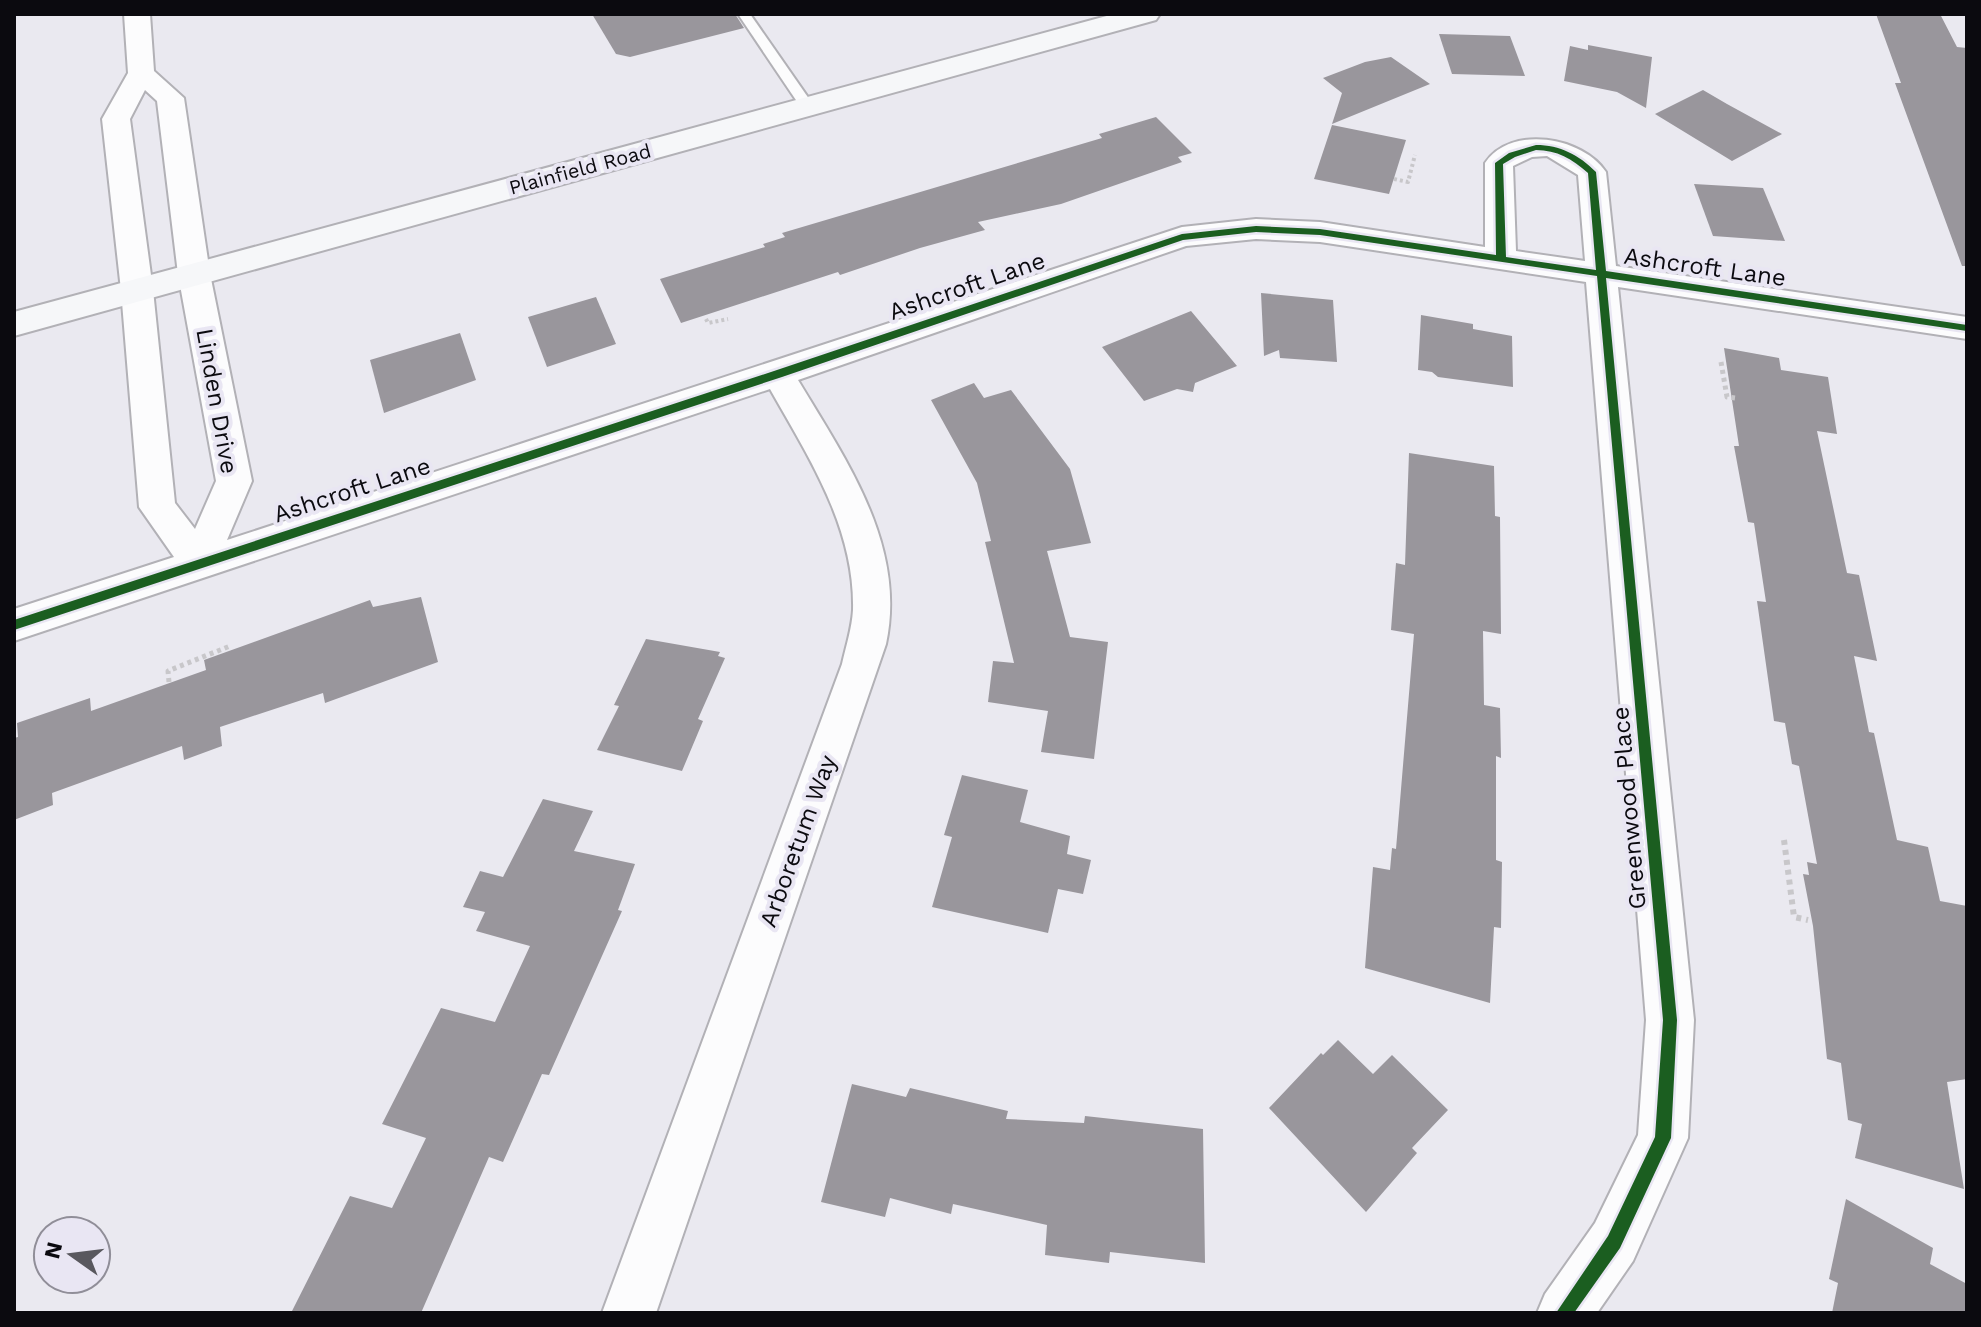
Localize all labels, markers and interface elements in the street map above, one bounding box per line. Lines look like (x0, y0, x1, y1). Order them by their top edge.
street label: Plainfield Road (506, 138, 654, 200)
street label: Ashcroft Lane (1622, 242, 1788, 292)
street label: Ashcroft Lane (885, 246, 1049, 326)
street label: Linden Drive (190, 326, 244, 476)
street label: Ashcroft Lane (270, 451, 434, 529)
street label: Greenwood Place (1606, 705, 1652, 911)
street label: Arboretum Way (754, 751, 842, 931)
north arrow (32, 1215, 112, 1295)
text: N (39, 1239, 67, 1261)

